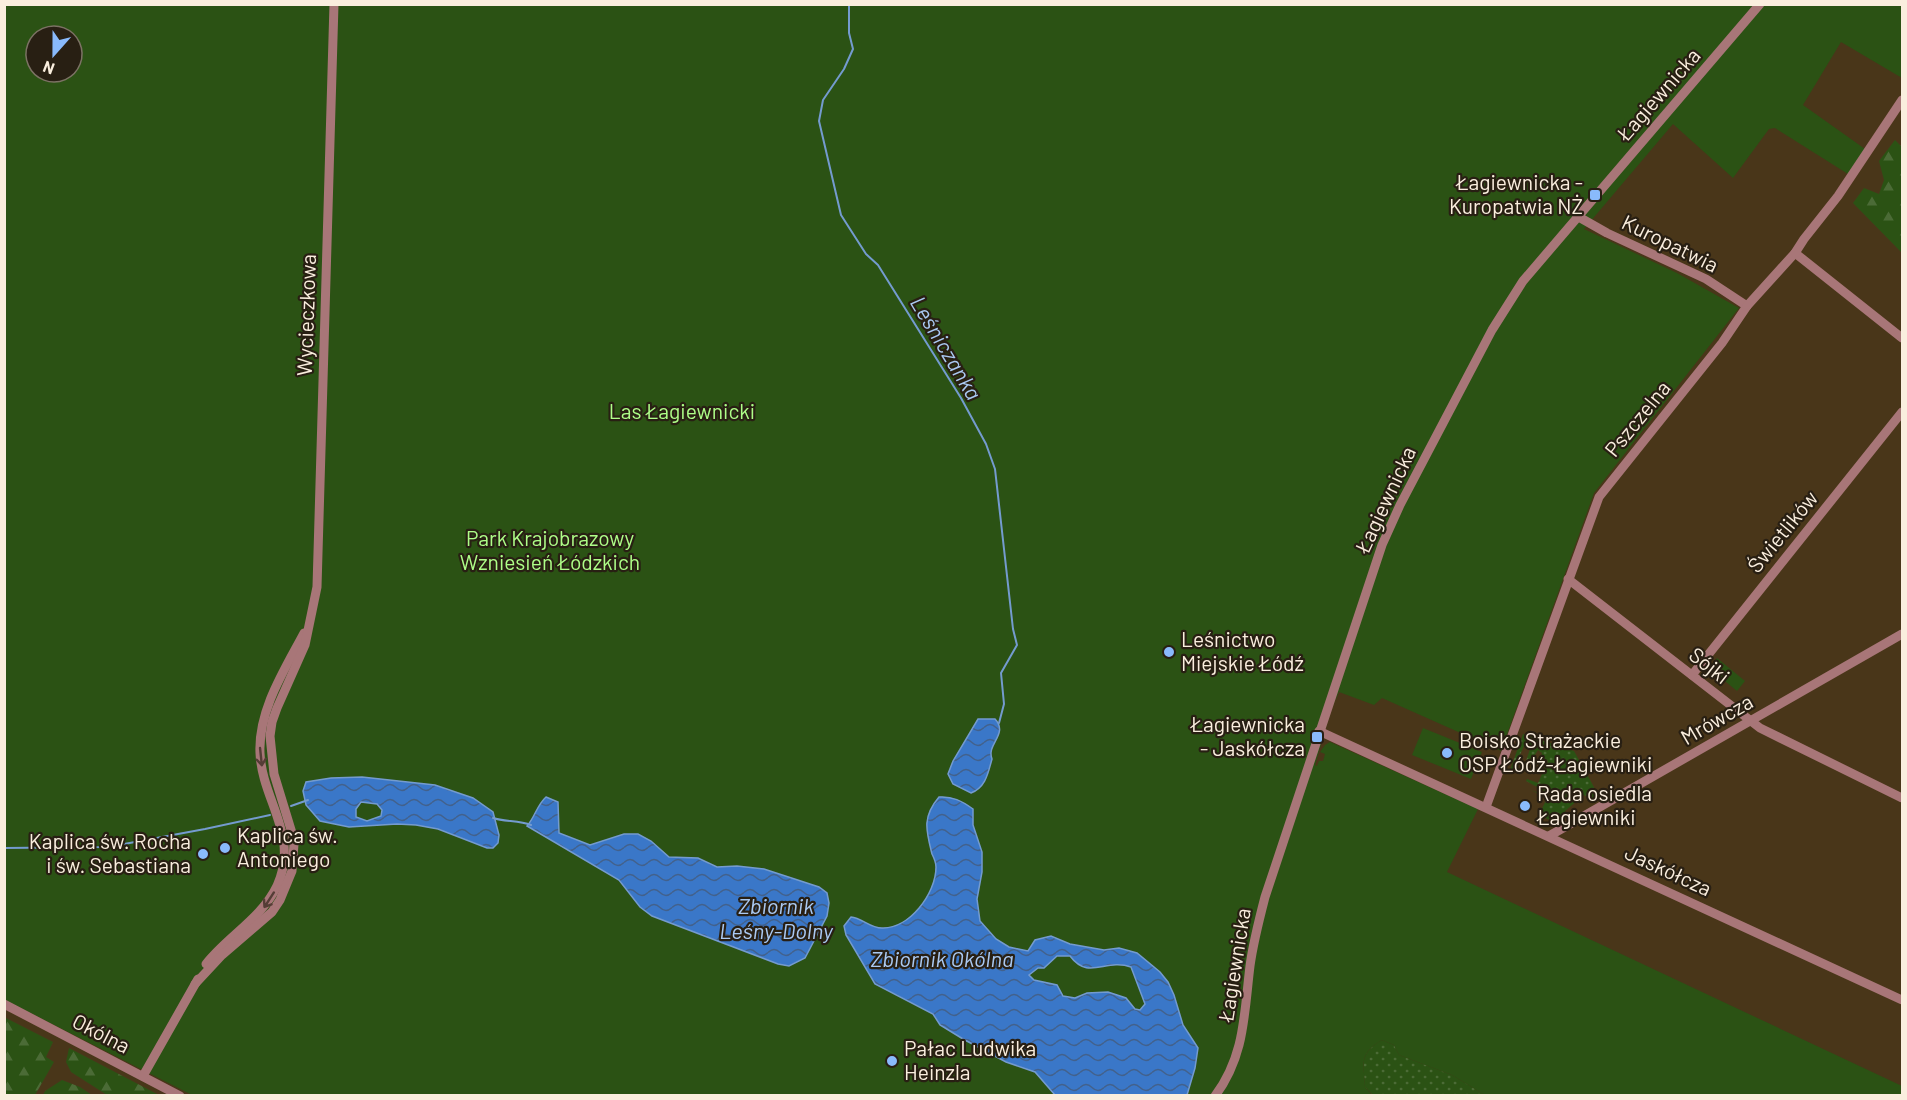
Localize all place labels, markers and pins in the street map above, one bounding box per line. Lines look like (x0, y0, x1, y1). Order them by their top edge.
place label: Łagiewnicka - Kuropatwia NŻ (1449, 169, 1583, 218)
marker: Łagiewnicka - Kuropatwia NŻ (1588, 188, 1602, 202)
place label: Leśnictwo Miejskie Łódź (1181, 626, 1304, 675)
marker: Leśnictwo Miejskie Łódź (1162, 645, 1176, 659)
place label: Łagiewnicka - Jaskółcza (1189, 711, 1305, 760)
place label: Boisko Strażackie OSP Łódź-Łagiewniki (1459, 727, 1652, 776)
marker: Łagiewnicka - Jaskółcza (1310, 730, 1324, 744)
marker: Boisko Strażackie OSP Łódź-Łagiewniki (1440, 746, 1454, 760)
place label: Rada osiedla Łagiewniki (1536, 780, 1652, 829)
marker: Rada osiedla Łagiewniki (1518, 799, 1532, 813)
place label: Kaplica św. Antoniego (237, 822, 338, 871)
place label: Kaplica św. Rocha i św. Sebastiana (29, 828, 191, 877)
marker: Kaplica św. Antoniego (218, 841, 232, 855)
marker: Kaplica św. Rocha i św. Sebastiana (196, 847, 210, 861)
place label: Pałac Ludwika Heinzla (904, 1035, 1036, 1084)
marker: Pałac Ludwika Heinzla (885, 1054, 899, 1068)

